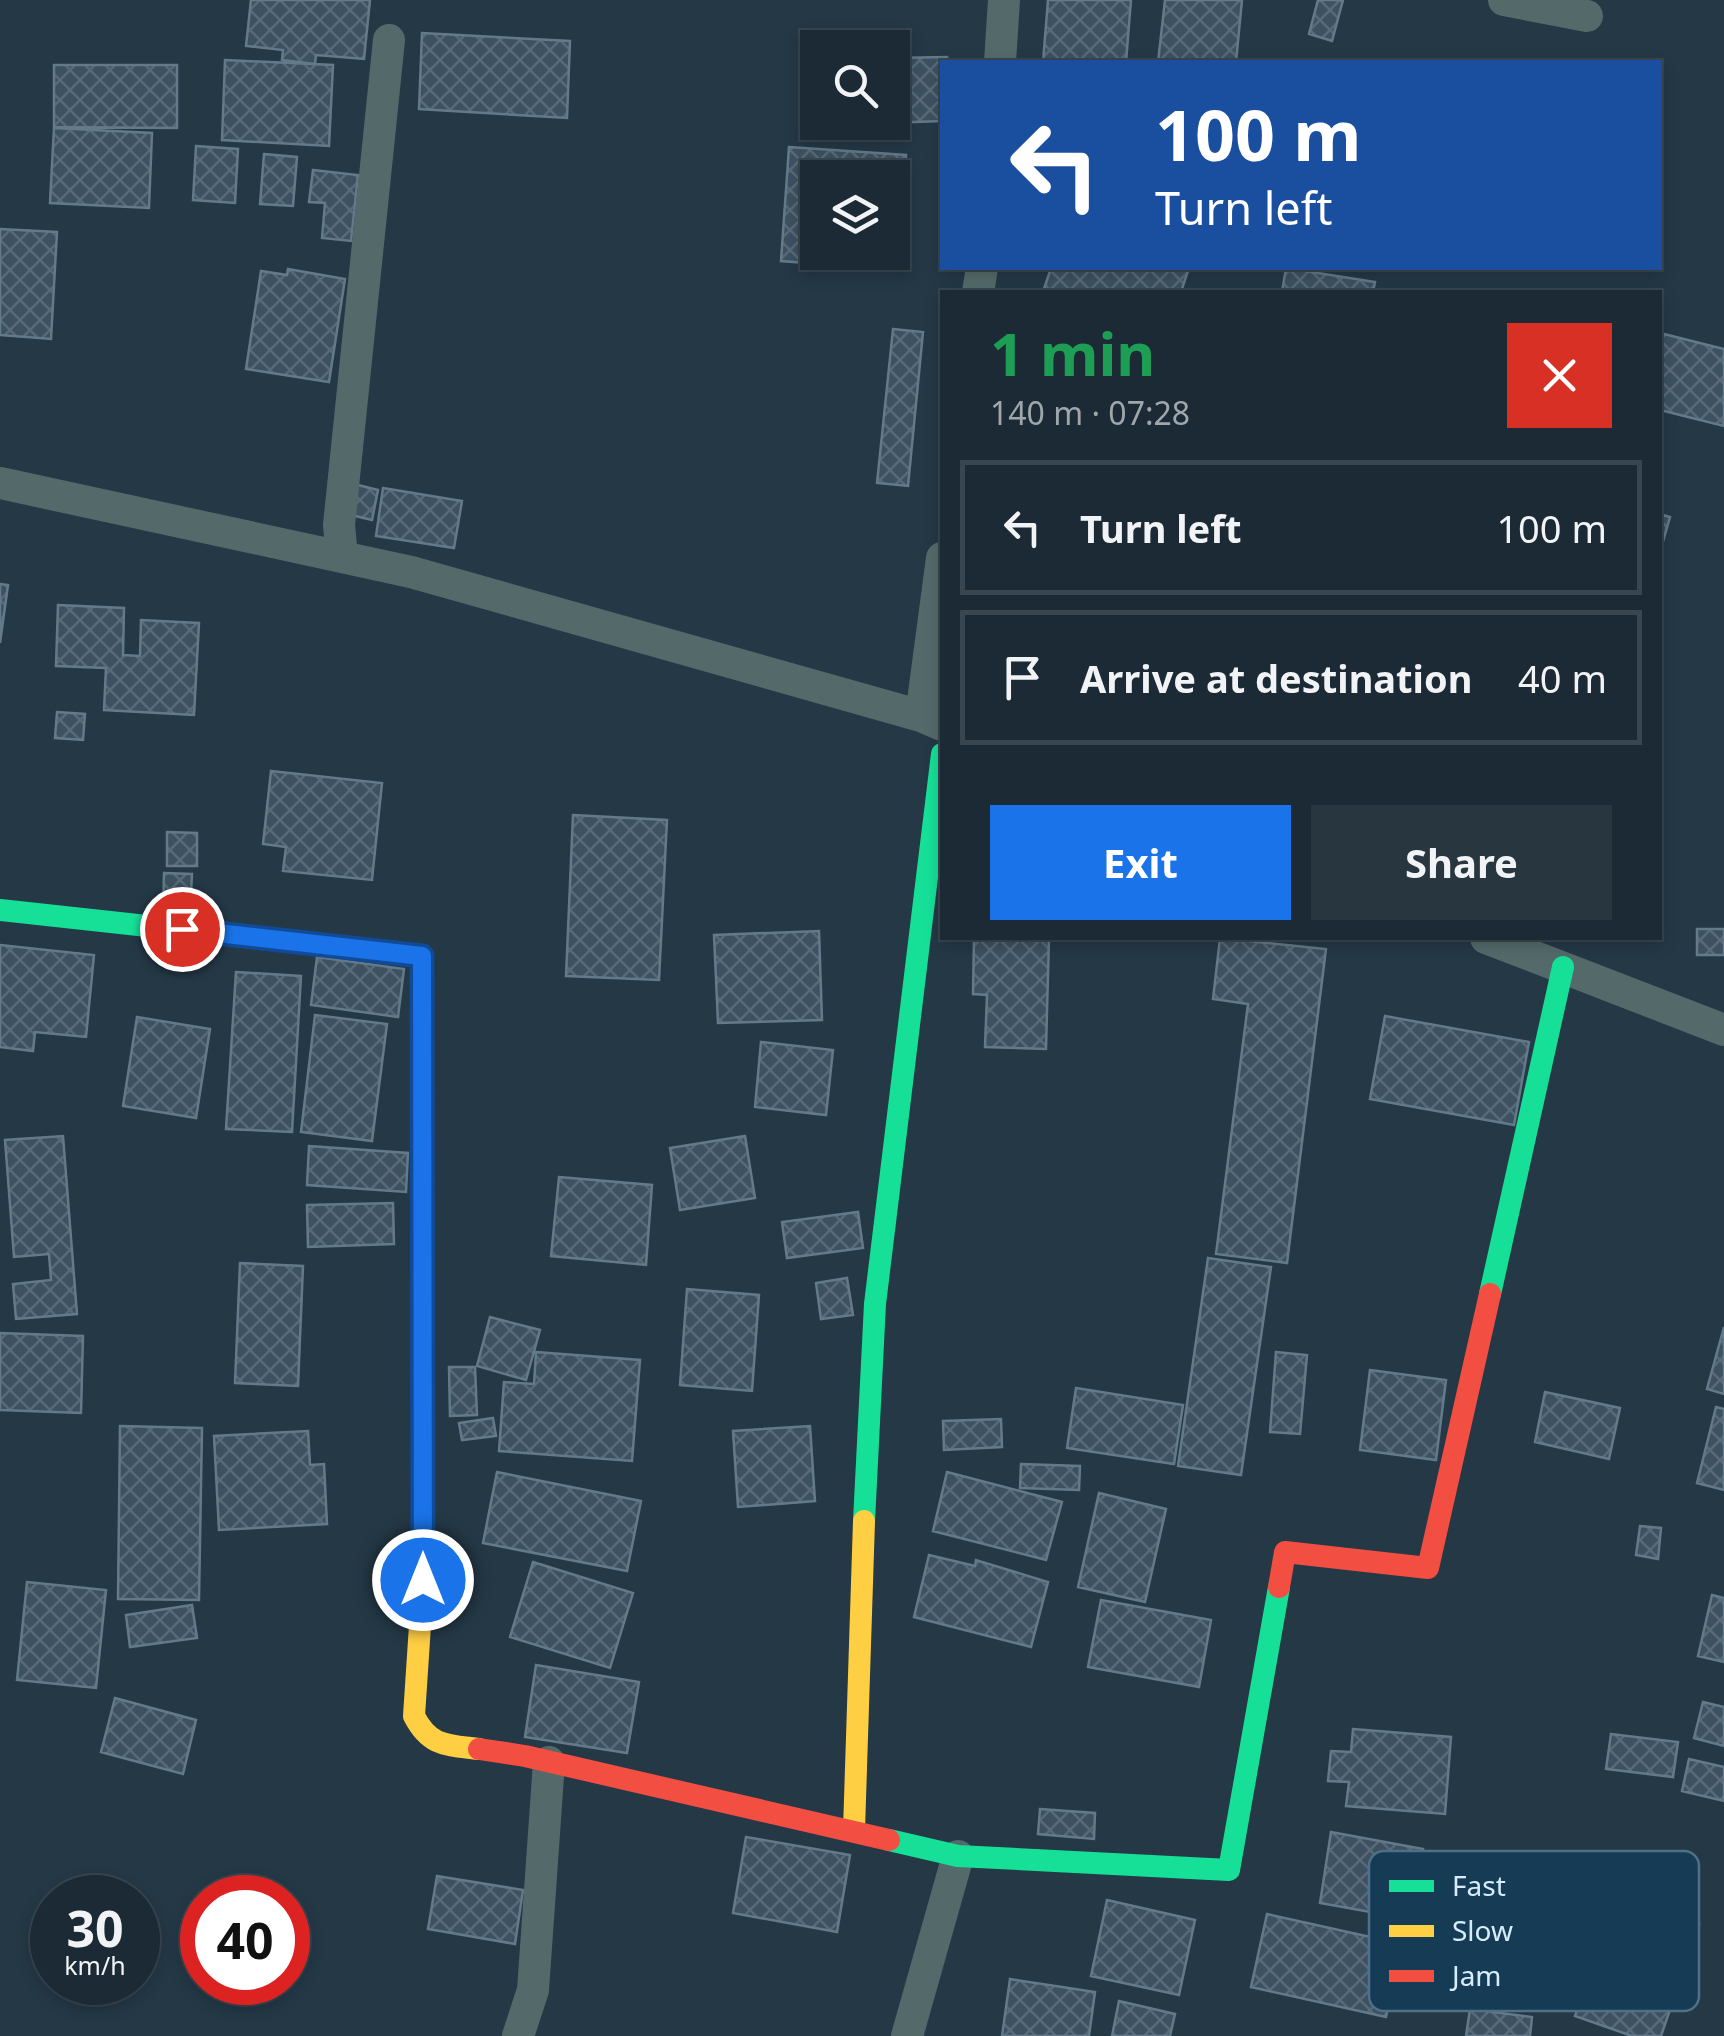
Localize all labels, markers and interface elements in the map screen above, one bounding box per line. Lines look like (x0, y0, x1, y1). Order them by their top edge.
map controls (800, 30, 910, 270)
button: search (800, 30, 910, 140)
text: 100 m (1155, 86, 1362, 182)
icon: left (990, 100, 1120, 230)
button: layers (800, 160, 910, 270)
text: Turn left (1155, 177, 1332, 238)
text: 1 min (990, 312, 1155, 394)
button: close (1507, 323, 1612, 428)
text: 140 m · 07:28 (990, 391, 1190, 434)
icon: left (995, 500, 1050, 555)
text: Turn left (1080, 502, 1242, 554)
text: 100 m (1496, 502, 1607, 554)
icon: arrive (995, 650, 1050, 705)
text: Arrive at destination (1080, 652, 1472, 704)
text: 40 m (1518, 652, 1607, 704)
button: Exit (990, 805, 1291, 920)
button: Share (1311, 805, 1612, 920)
pin (140, 887, 225, 972)
icon: arrive (155, 902, 210, 957)
position arrow (371, 1528, 475, 1632)
legend (1369, 1851, 1699, 2011)
text: Fast (1452, 1866, 1506, 1904)
speed limit sign: 40 (180, 1875, 310, 2005)
text: 30 (66, 1894, 124, 1962)
text: Slow (1452, 1911, 1513, 1949)
text: km/h (64, 1948, 126, 1982)
text: Jam (1449, 1956, 1502, 1994)

